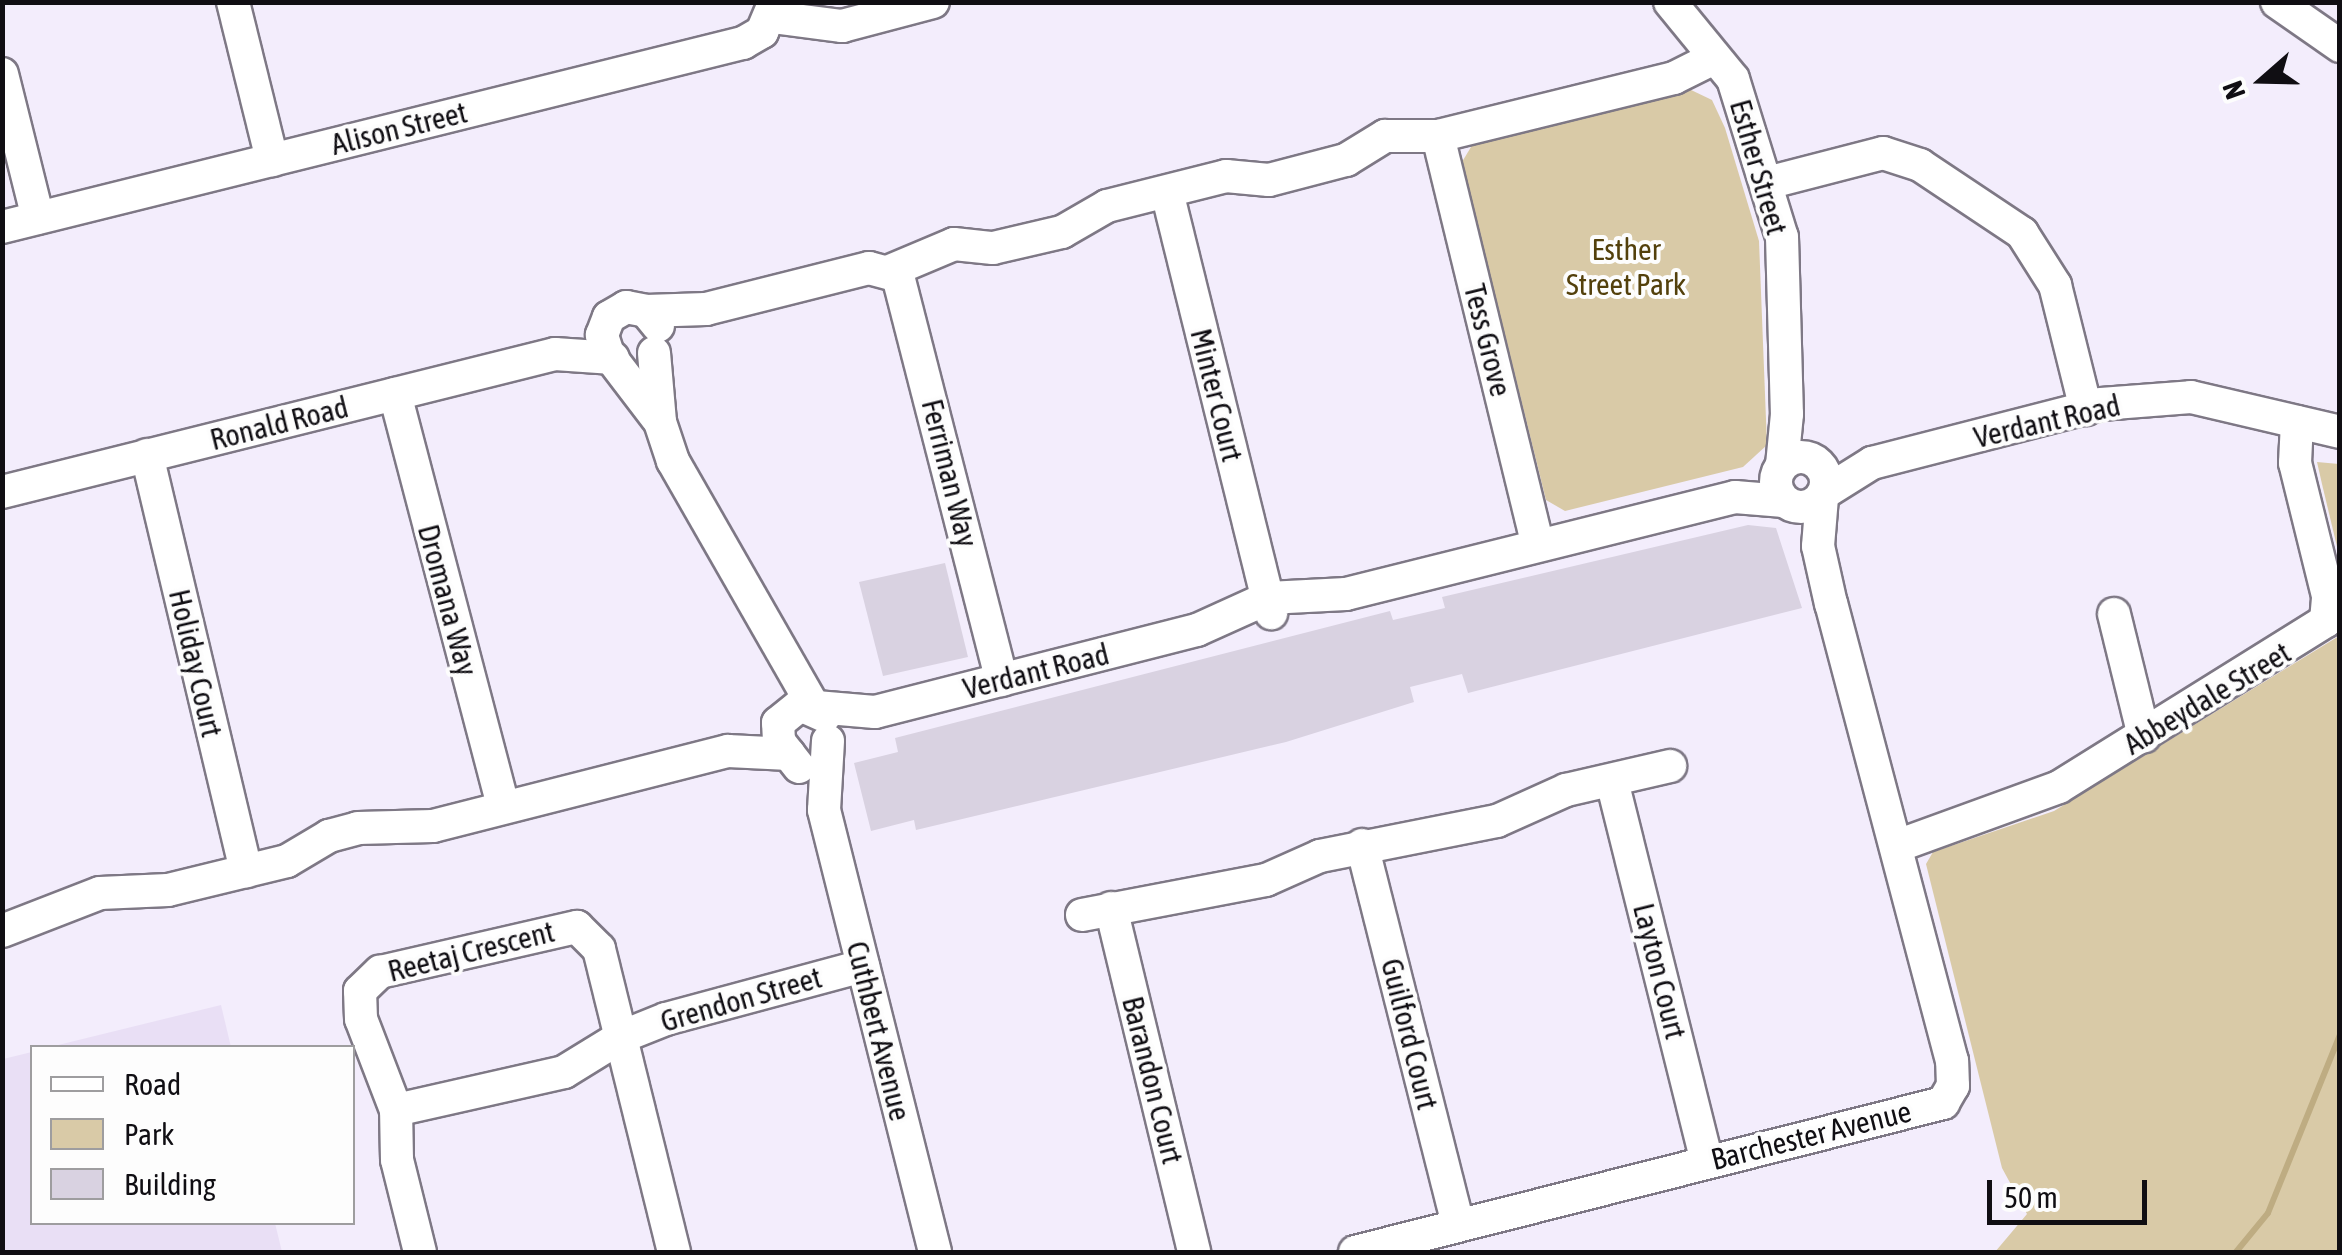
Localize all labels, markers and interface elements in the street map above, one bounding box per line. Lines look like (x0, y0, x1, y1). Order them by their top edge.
north arrow (2212, 30, 2312, 130)
text: N (2216, 77, 2252, 104)
street label: Alison Street (327, 94, 471, 162)
street label: Esther Street (1723, 95, 1795, 239)
park label: Esther Street Park (1566, 231, 1686, 302)
street label: Tess Grove (1457, 280, 1519, 400)
street label: Minter Court (1183, 325, 1251, 465)
street label: Verdant Road (1970, 387, 2124, 455)
street label: Ronald Road (206, 388, 352, 458)
street label: Ferriman Way (914, 395, 986, 551)
street label: Dromana Way (411, 520, 485, 680)
street label: Holiday Court (162, 586, 230, 740)
street label: Abbeydale Street (2117, 634, 2297, 762)
street label: Verdant Road (959, 636, 1113, 706)
street label: Layton Court (1626, 900, 1694, 1042)
street label: Reetaj Crescent (384, 913, 558, 989)
street label: Cuthbert Avenue (839, 938, 919, 1124)
street label: Guilford Court (1374, 955, 1446, 1113)
street label: Grendon Street (656, 959, 826, 1039)
street label: Barandon Court (1115, 993, 1191, 1167)
legend (30, 1045, 355, 1225)
text: Road (124, 1067, 181, 1101)
street label: Barchester Avenue (1707, 1093, 1915, 1177)
text: Park (124, 1117, 174, 1151)
scale bar (1992, 1160, 2152, 1222)
text: Building (124, 1167, 216, 1201)
text: 50 m (2004, 1180, 2058, 1214)

